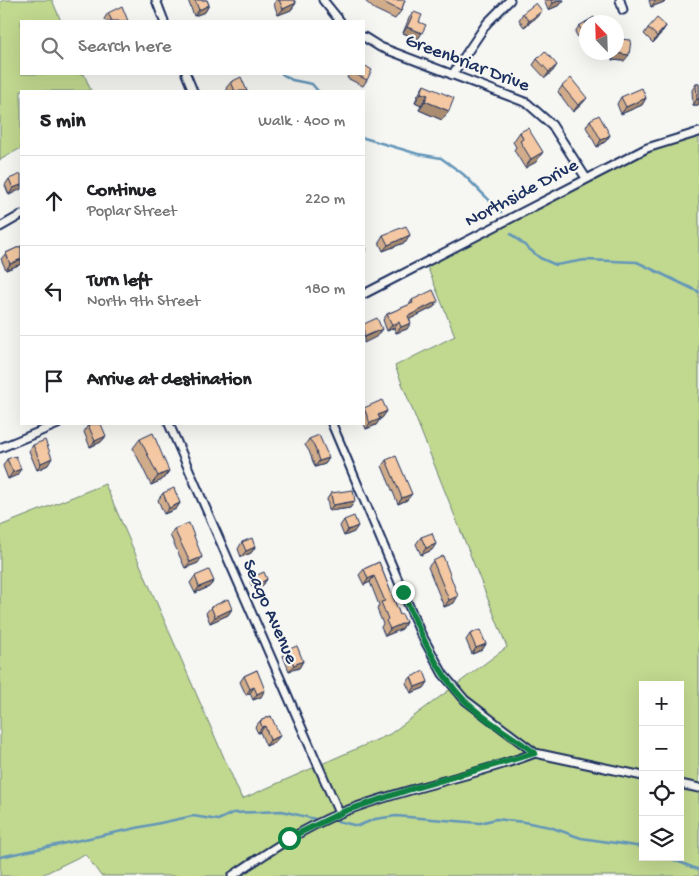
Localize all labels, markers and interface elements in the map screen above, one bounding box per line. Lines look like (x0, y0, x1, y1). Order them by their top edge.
north arrow (579, 15, 624, 60)
search box (20, 20, 365, 75)
street label: Greenbriar Drive (402, 30, 533, 98)
icon: search (38, 34, 66, 62)
text: Search here (78, 36, 172, 59)
text: 5 min (40, 110, 85, 135)
text: Walk · 400 m (258, 113, 345, 132)
street label: Northside Drive (461, 154, 583, 233)
text: Continue (87, 180, 156, 203)
icon: ahead (40, 187, 68, 215)
text: 220 m (305, 191, 345, 210)
text: Poplar Street (87, 203, 177, 222)
text: Turn left (87, 270, 151, 293)
icon: left (40, 277, 68, 305)
text: 180 m (306, 281, 345, 300)
text: North 9th Street (87, 293, 200, 312)
icon: arrive (40, 367, 68, 395)
text: Arrive at destination (87, 369, 251, 392)
street label: Seago Avenue (236, 556, 302, 668)
route end (392, 581, 415, 604)
map controls (639, 681, 684, 861)
button: + (639, 681, 684, 726)
button: − (639, 726, 684, 771)
button: locate (639, 771, 684, 816)
button: layers (639, 816, 684, 861)
route start (278, 827, 301, 850)

